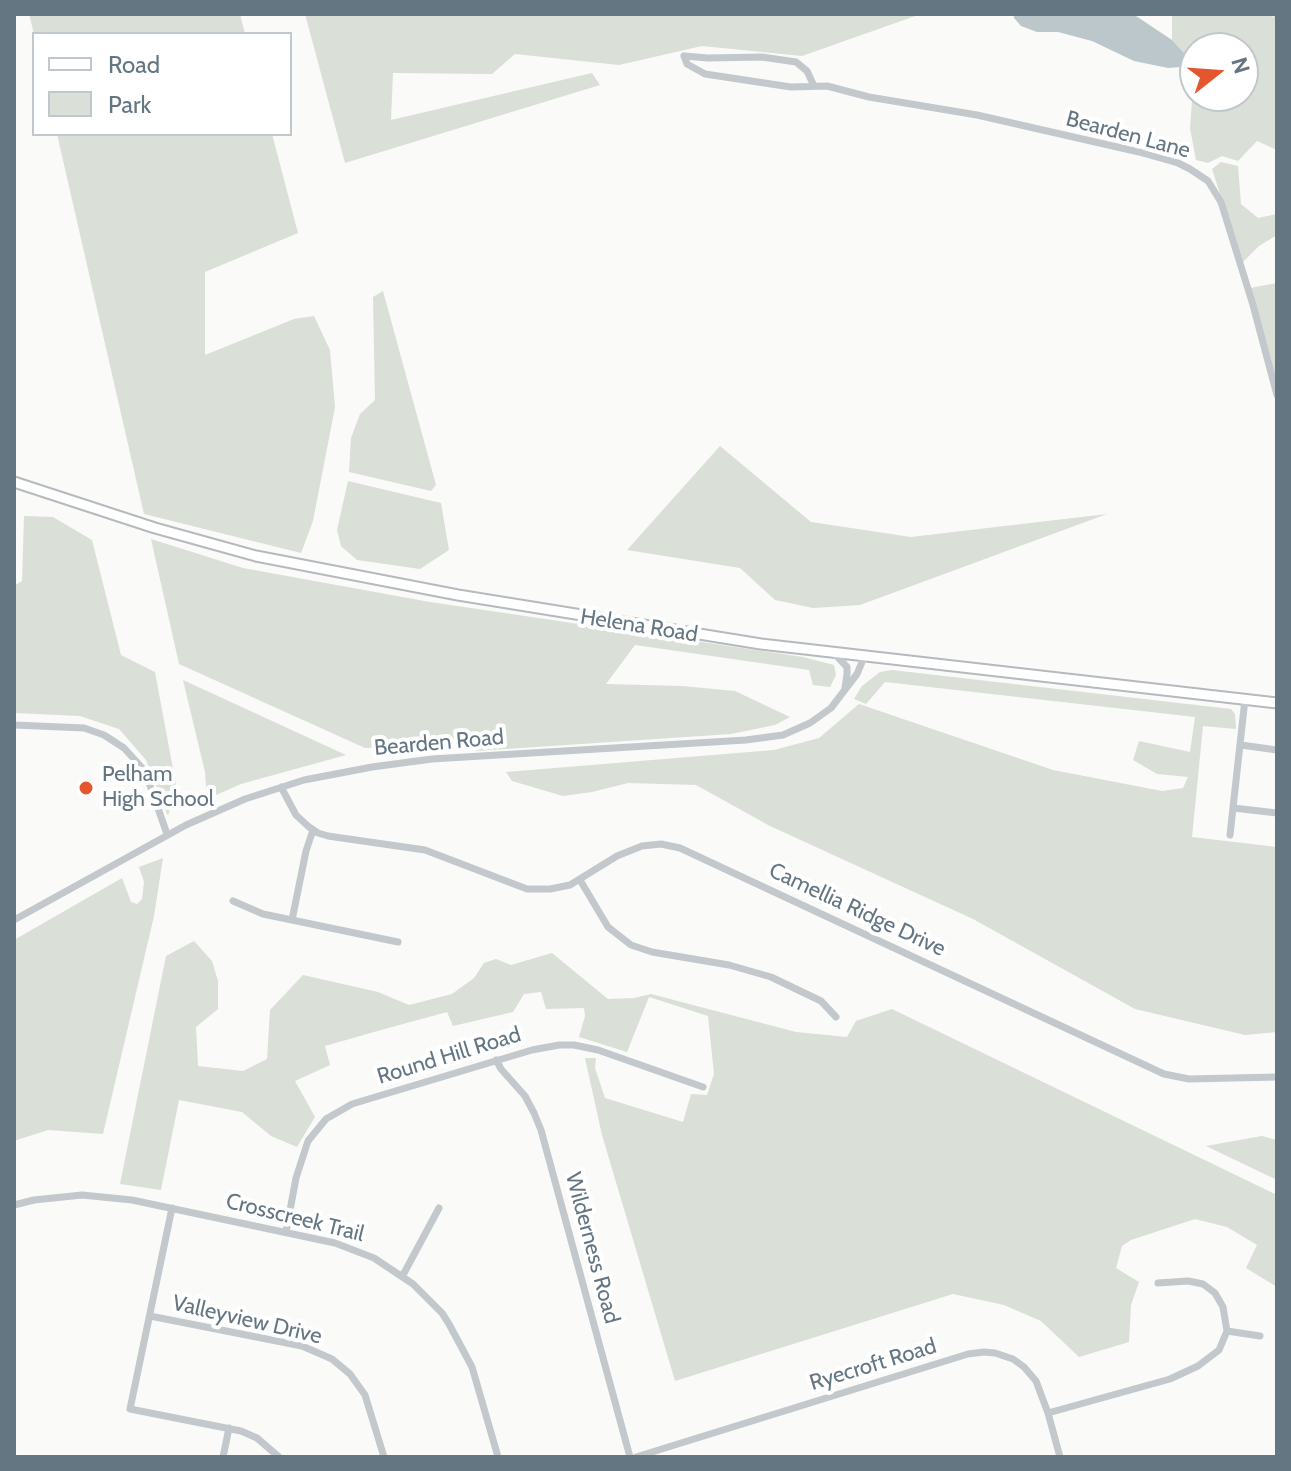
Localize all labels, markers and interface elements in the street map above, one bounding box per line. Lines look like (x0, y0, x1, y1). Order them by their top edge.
legend (32, 32, 292, 136)
north arrow (1179, 32, 1259, 112)
text: Road (108, 50, 160, 79)
text: N (1225, 54, 1256, 77)
text: Park (108, 90, 151, 119)
street label: Bearden Lane (1063, 106, 1193, 164)
street label: Helena Road (578, 604, 700, 648)
street label: Bearden Road (373, 724, 505, 762)
place label: Pelham High School (102, 762, 214, 814)
marker: Pelham High School (77, 779, 95, 797)
street label: Camellia Ridge Drive (765, 858, 949, 962)
street label: Round Hill Road (374, 1022, 524, 1090)
street label: Wilderness Road (559, 1170, 625, 1326)
street label: Crosscreek Trail (223, 1188, 367, 1248)
street label: Valleyview Drive (170, 1290, 324, 1350)
street label: Ryecroft Road (806, 1333, 940, 1397)

